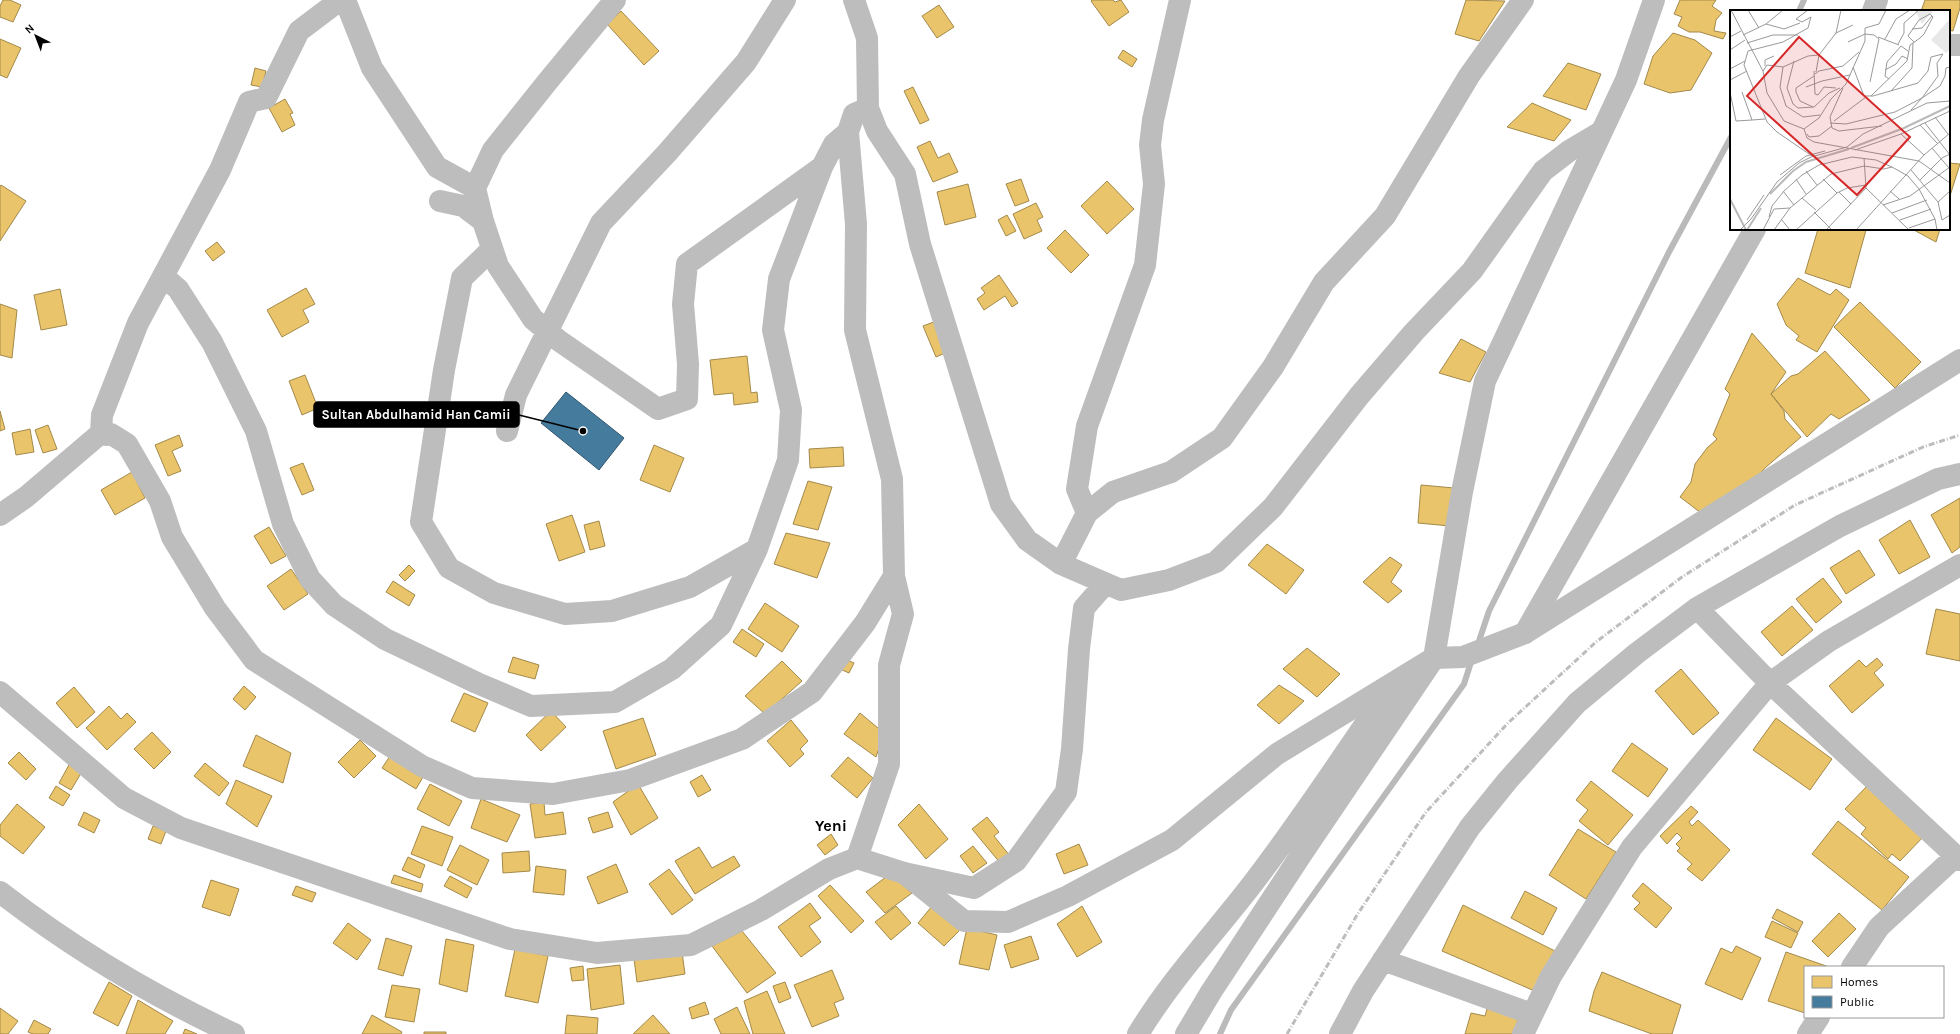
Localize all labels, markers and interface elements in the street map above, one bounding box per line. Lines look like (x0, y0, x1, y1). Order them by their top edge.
inset map (1730, 10, 1950, 230)
north arrow (16, 16, 56, 56)
text: N (22, 21, 37, 36)
callout: Sultan Abdulhamid Han Camii (314, 402, 519, 427)
text: Sultan Abdulhamid Han Camii (321, 407, 511, 422)
district label: Yeni (815, 816, 847, 835)
legend (1804, 966, 1944, 1018)
text: Homes (1840, 975, 1878, 989)
text: Public (1840, 995, 1874, 1009)

